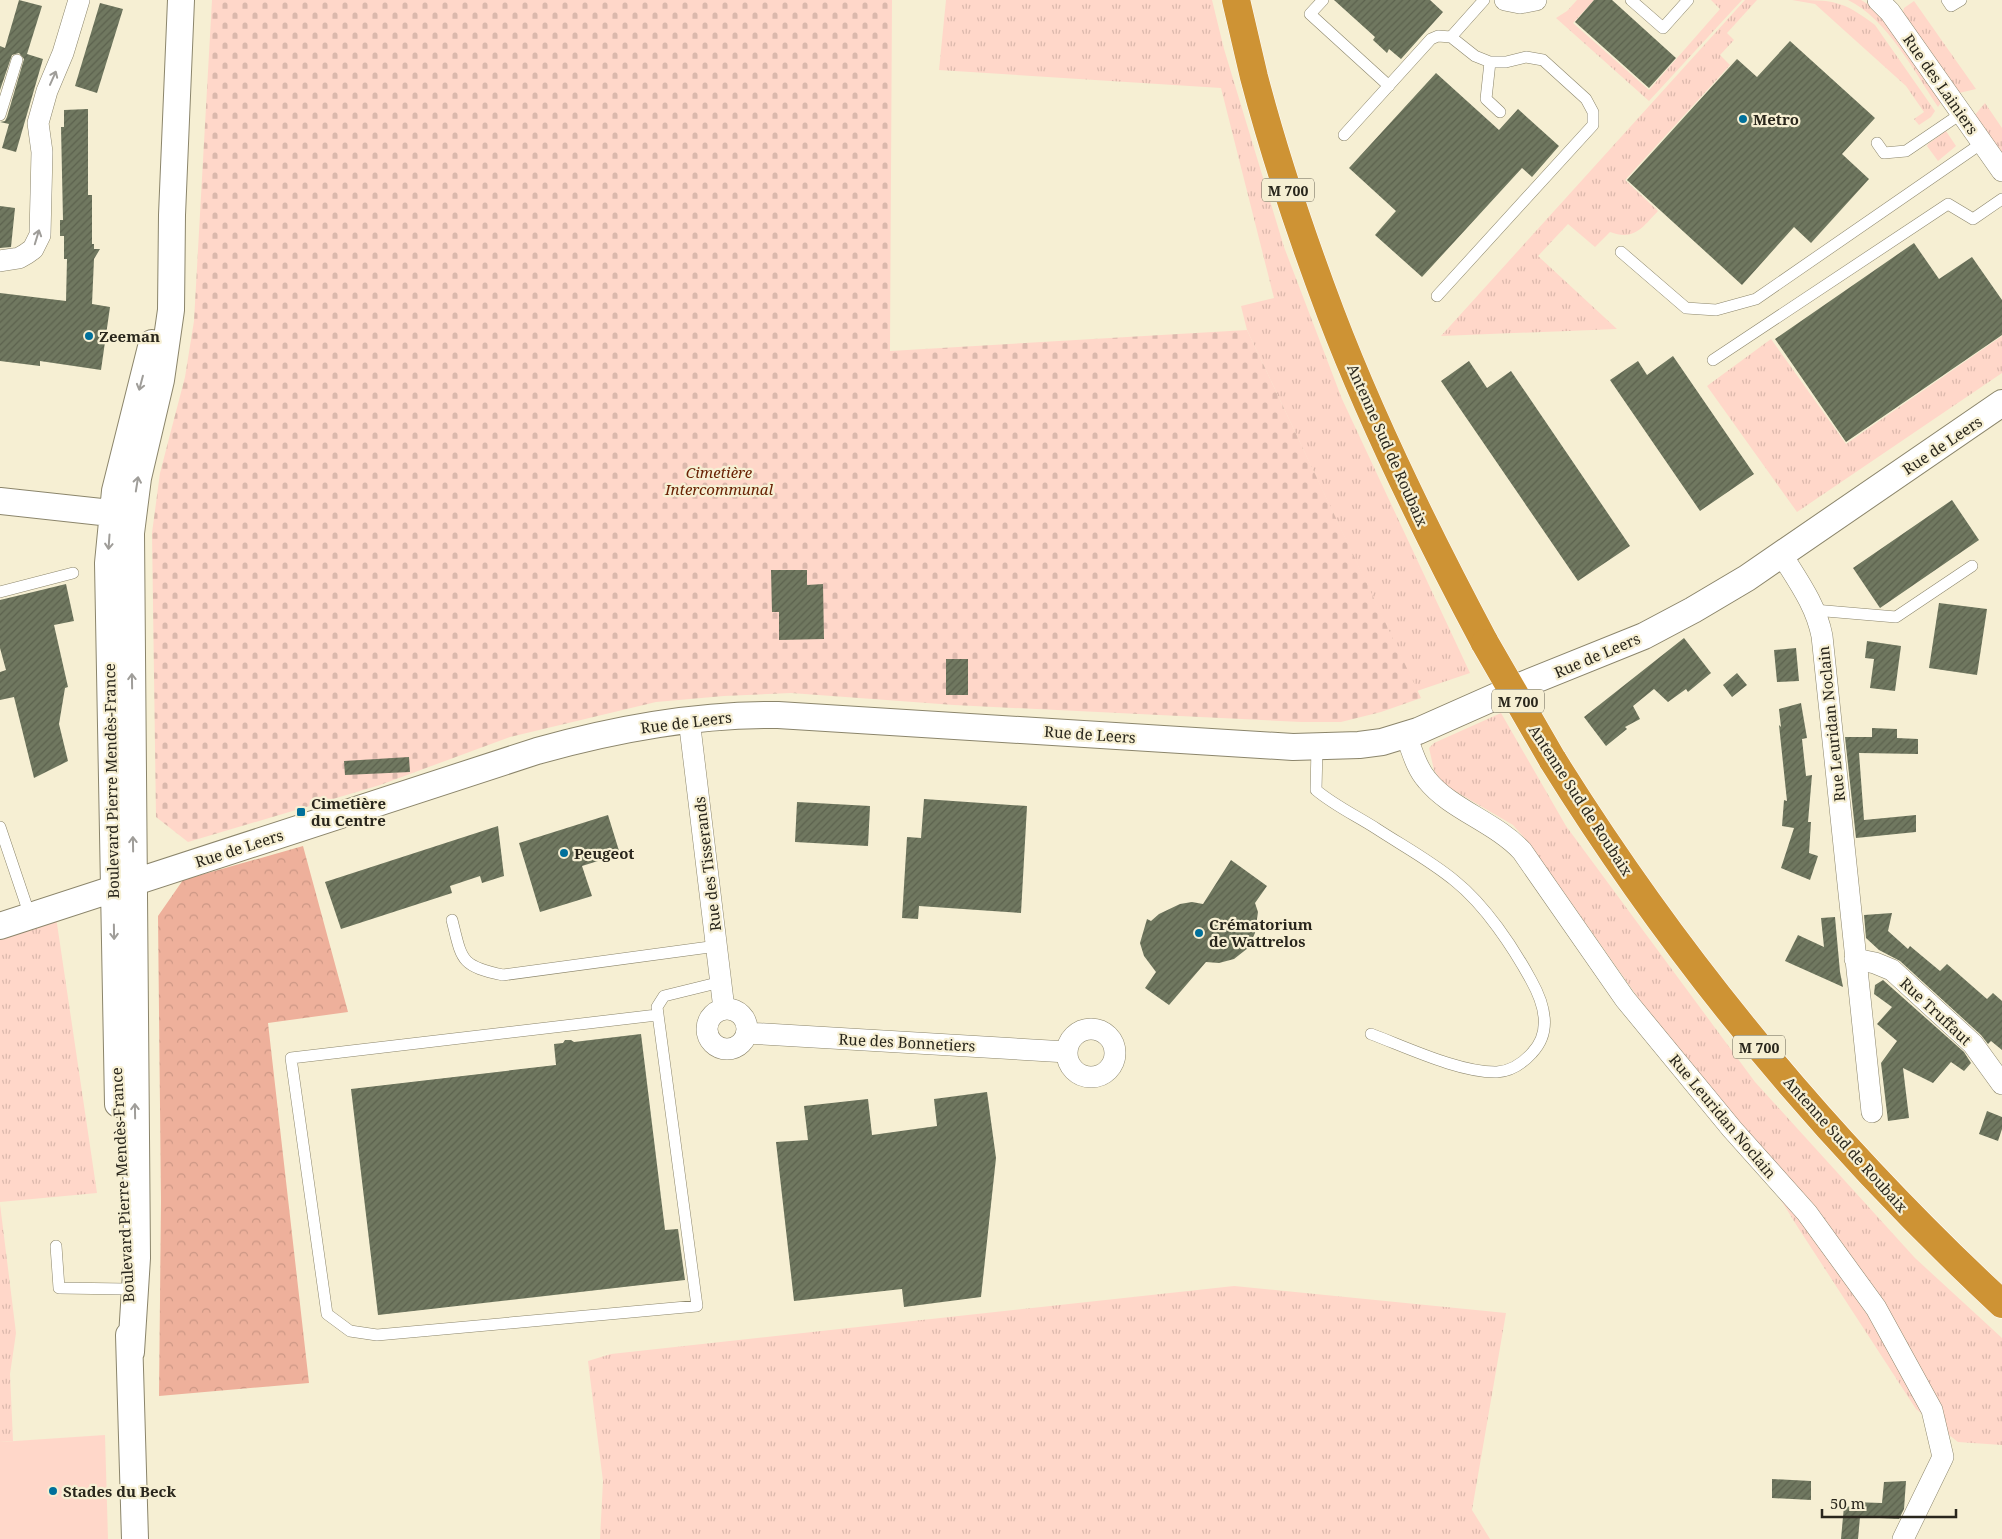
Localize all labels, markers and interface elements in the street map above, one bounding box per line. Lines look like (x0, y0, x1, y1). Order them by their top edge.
street label: Rue des Lainiers (1899, 30, 1983, 138)
one-way arrow (48, 71, 58, 86)
place label: Metro (1753, 109, 1799, 129)
marker: Metro (1737, 113, 1749, 125)
road number: M 700 (1262, 178, 1314, 202)
one-way arrow (33, 229, 43, 245)
place label: Zeeman (99, 326, 160, 346)
marker: Zeeman (83, 330, 95, 342)
street label: Antenne Sud de Roubaix (1343, 361, 1433, 530)
one-way arrow (136, 375, 145, 391)
street label: Rue de Leers (1898, 411, 1986, 479)
park label: Cimetière Intercommunal (664, 462, 774, 499)
one-way arrow (132, 476, 142, 492)
one-way arrow (105, 534, 114, 550)
street label: Rue de Leers (1551, 628, 1643, 682)
street label: Rue Leuridan Noclain (1813, 645, 1849, 803)
street label: Boulevard Pierre Mendès-France (99, 663, 123, 899)
one-way arrow (127, 673, 136, 689)
road number: M 700 (1492, 689, 1544, 712)
street label: Rue de Leers (639, 706, 733, 738)
street label: Rue de Leers (1044, 721, 1137, 747)
street label: Antenne Sud de Roubaix (1525, 721, 1637, 879)
place label: Cimetière du Centre (311, 793, 386, 830)
street label: Rue des Tisserands (689, 795, 725, 933)
marker: Cimetière du Centre (295, 806, 307, 818)
street label: Rue de Leers (192, 824, 286, 872)
one-way arrow (129, 836, 138, 852)
place label: Peugeot (574, 843, 634, 863)
marker: Peugeot (558, 847, 570, 859)
place label: Crématorium de Wattrelos (1209, 914, 1313, 951)
one-way arrow (109, 924, 119, 940)
marker: Crématorium de Wattrelos (1193, 927, 1205, 939)
street label: Rue Truffaut (1896, 973, 1976, 1049)
street label: Rue des Bonnetiers (838, 1028, 976, 1056)
road number: M 700 (1733, 1036, 1785, 1058)
street label: Rue Leuridan Noclain (1665, 1050, 1781, 1183)
street label: Boulevard Pierre Mendès-France (106, 1067, 138, 1303)
street label: Antenne Sud de Roubaix (1780, 1072, 1913, 1216)
one-way arrow (130, 1103, 140, 1120)
place label: Stades du Beck (63, 1481, 176, 1501)
marker: Stades du Beck (47, 1485, 59, 1497)
scale bar (1822, 1486, 1956, 1518)
text: 50 m (1830, 1493, 1865, 1513)

